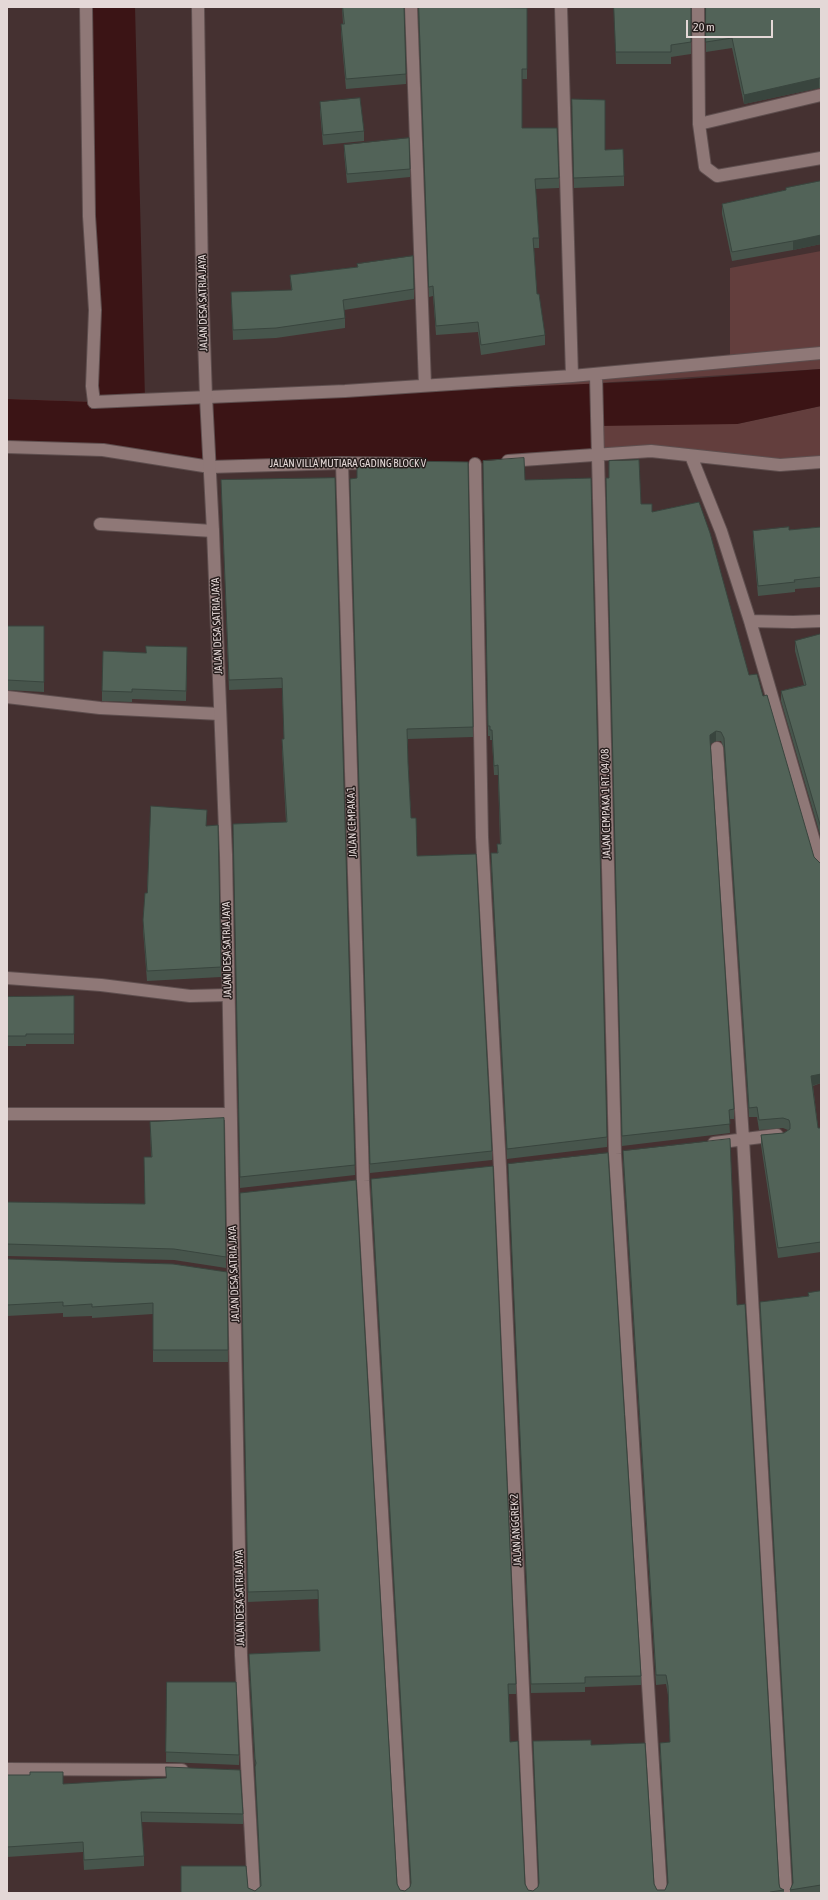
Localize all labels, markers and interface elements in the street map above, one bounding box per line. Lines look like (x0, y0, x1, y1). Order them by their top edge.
scale bar (688, 12, 775, 38)
text: 20 m (693, 20, 715, 34)
street label: JALAN DESA SATRIA JAYA (196, 255, 210, 351)
street label: JALAN VILLA MUTIARA GADING BLOCK V (270, 457, 426, 471)
street label: JALAN DESA SATRIA JAYA (209, 577, 225, 675)
street label: JALAN CEMPAKA 1 RT. 04/08 (598, 749, 614, 859)
street label: JALAN CEMPAKA 1 (344, 786, 360, 858)
street label: JALAN DESA SATRIA JAYA (220, 902, 234, 998)
street label: JALAN DESA SATRIA JAYA (226, 1225, 242, 1323)
street label: JALAN ANGGREK 2 (508, 1494, 524, 1566)
street label: JALAN DESA SATRIA JAYA (233, 1550, 247, 1646)

